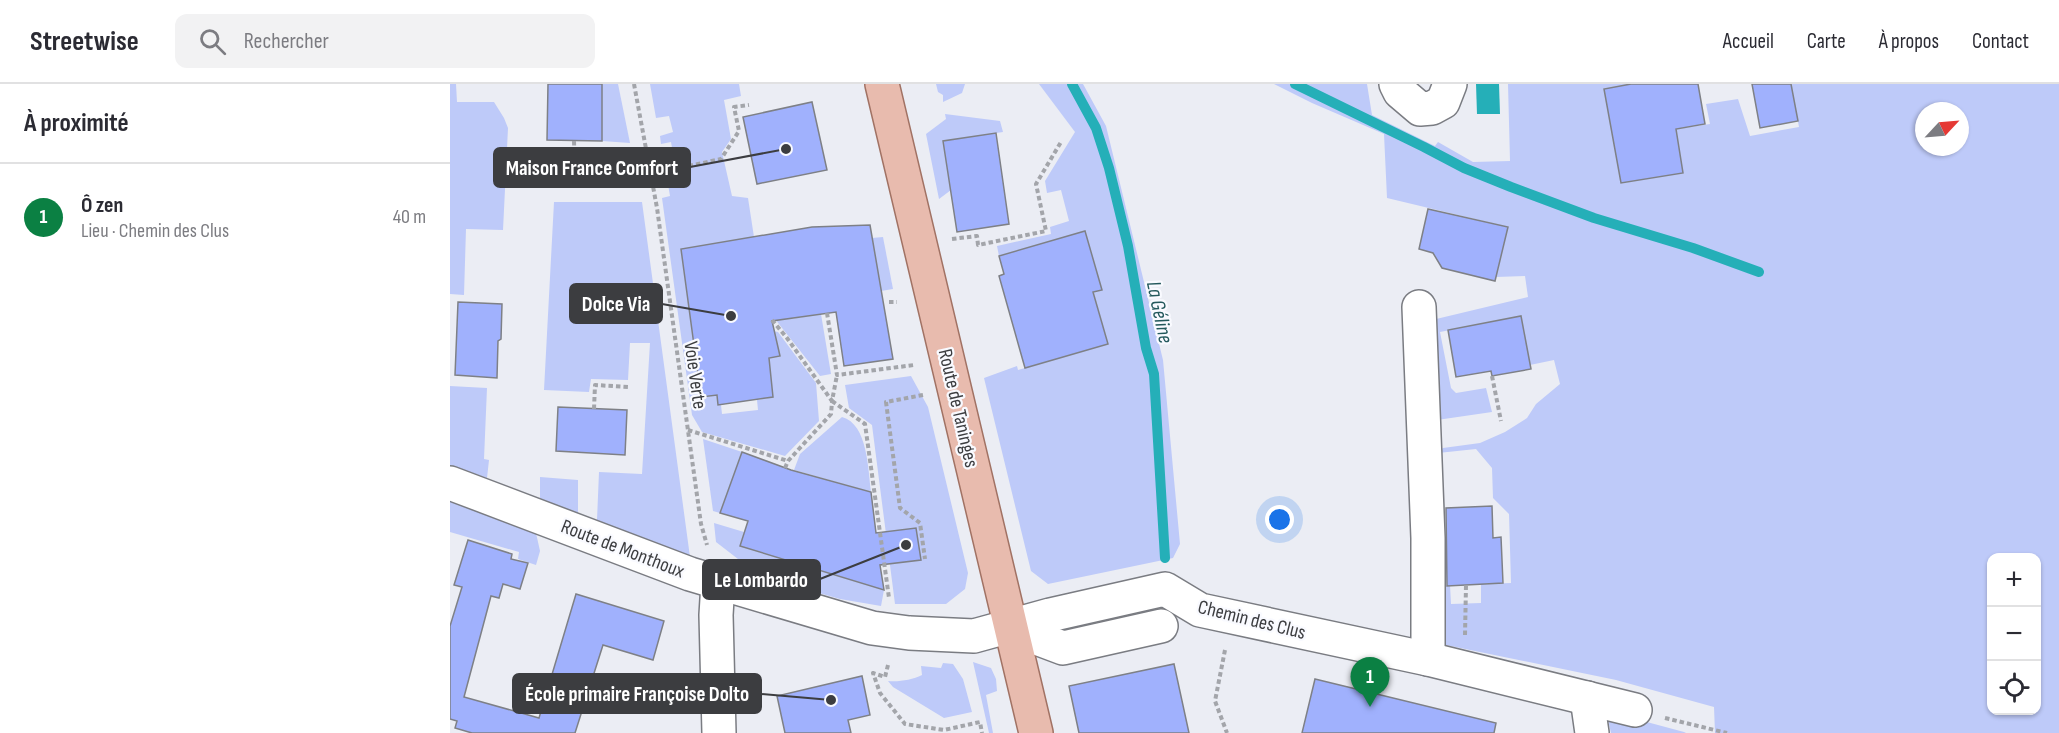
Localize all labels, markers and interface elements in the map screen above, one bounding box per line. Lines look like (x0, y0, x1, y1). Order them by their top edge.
search box (175, 14, 595, 68)
text: Streetwise (30, 25, 139, 58)
icon: search (196, 25, 229, 58)
text: Rechercher (244, 28, 329, 55)
text: Accueil (1723, 29, 1774, 54)
text: Carte (1807, 29, 1846, 54)
text: À propos (1879, 29, 1939, 54)
text: Contact (1972, 29, 2029, 54)
north arrow (1915, 102, 1969, 156)
text: À proximité (24, 108, 129, 139)
callout: Maison France Comfort (494, 148, 690, 187)
text: Maison France Comfort (506, 156, 678, 181)
text: Ô zen (81, 192, 123, 219)
text: 1 (40, 205, 47, 229)
text: 40 m (393, 205, 426, 229)
text: Lieu · Chemin des Clus (81, 219, 229, 243)
water label: La Géline (1141, 279, 1178, 345)
callout: Dolce Via (570, 284, 662, 323)
text: Dolce Via (582, 292, 650, 317)
street label: Voie Verte (678, 340, 712, 410)
street label: Route de Taninges (933, 347, 983, 470)
your location (1265, 505, 1294, 534)
street label: Route de Monthoux (558, 514, 688, 584)
map controls (1987, 553, 2041, 715)
button: + (1987, 553, 2041, 607)
callout: Le Lombardo (703, 560, 820, 599)
text: Le Lombardo (714, 568, 808, 593)
street label: Chemin des Clus (1195, 595, 1308, 645)
button: − (1987, 607, 2041, 661)
pin: 1 (1350, 658, 1390, 707)
button: locate (1987, 661, 2041, 715)
callout: École primaire Françoise Dolto (513, 674, 761, 713)
text: École primaire Françoise Dolto (525, 682, 749, 707)

